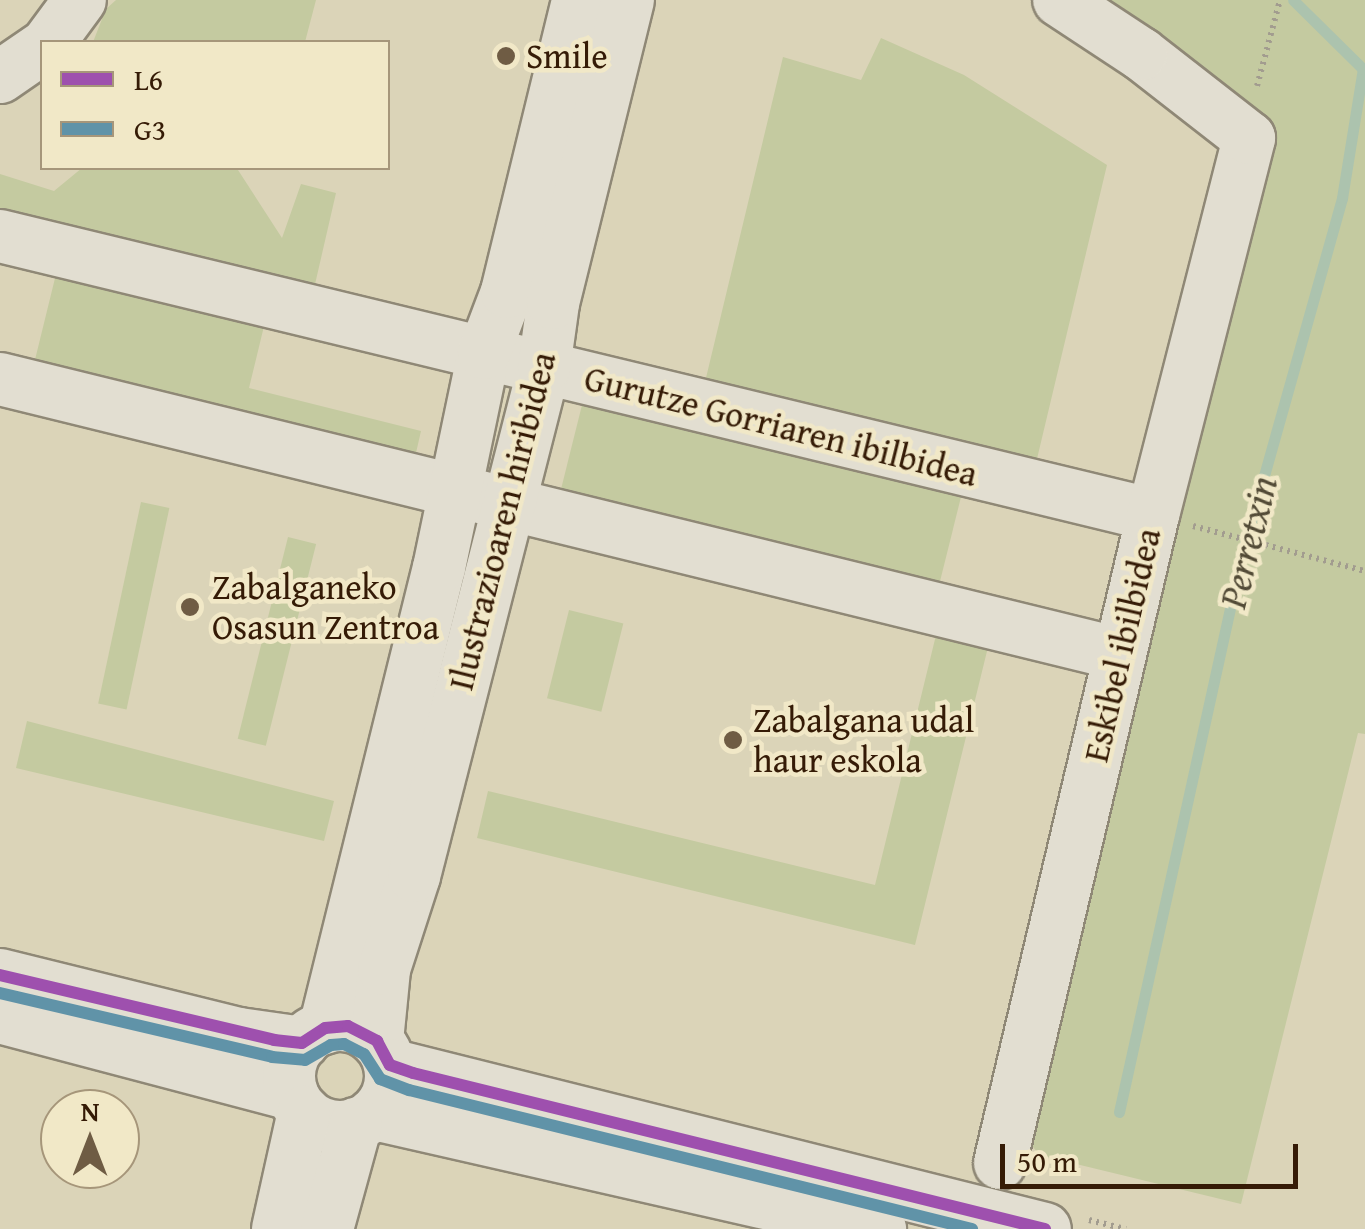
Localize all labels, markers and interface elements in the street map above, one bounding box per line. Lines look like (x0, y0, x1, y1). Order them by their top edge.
place label: Smile (526, 35, 608, 77)
legend (40, 40, 390, 170)
marker: Smile (495, 45, 517, 67)
text: L6 (134, 57, 163, 101)
text: G3 (134, 107, 166, 151)
street label: Ilustrazioaren hiribidea (440, 348, 564, 694)
street label: Gurutze Gorriaren ibilbidea (580, 357, 982, 495)
water label: Perretxin (1210, 471, 1286, 613)
street label: Eskibel ibilbidea (1075, 524, 1169, 766)
place label: Zabalganeko Osasun Zentroa (212, 566, 439, 648)
marker: Zabalganeko Osasun Zentroa (177, 594, 203, 620)
place label: Zabalgana udal haur eskola (753, 699, 974, 781)
marker: Zabalgana udal haur eskola (722, 729, 744, 751)
north arrow (40, 1089, 140, 1189)
text: N (81, 1090, 99, 1131)
scale bar (1005, 1124, 1302, 1186)
text: 50 m (1017, 1139, 1077, 1183)

